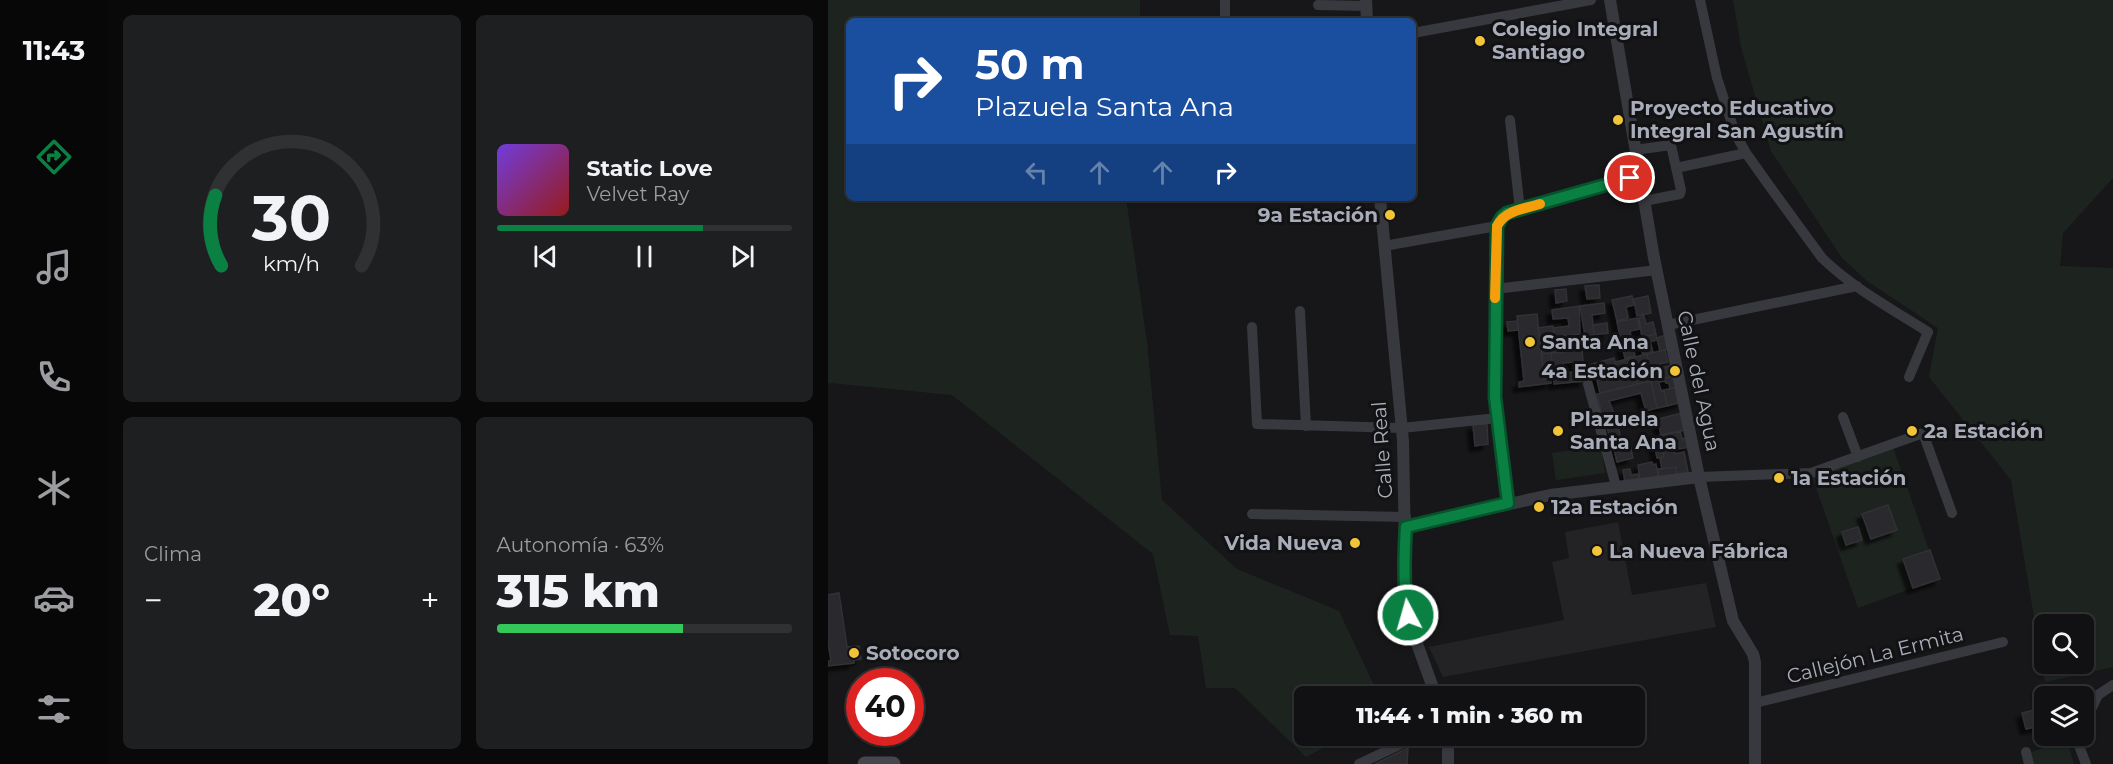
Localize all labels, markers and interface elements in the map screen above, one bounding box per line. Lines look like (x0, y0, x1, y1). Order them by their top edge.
place label: Colegio Integral Santiago (1492, 17, 1658, 64)
text: 11:43 (23, 34, 85, 67)
marker: Colegio Integral Santiago (1473, 34, 1487, 48)
text: 50 m (975, 38, 1084, 90)
icon: right (876, 42, 954, 120)
text: Plazuela Santa Ana (975, 90, 1234, 123)
place label: Proyecto Educativo Integral San Agustín (1630, 96, 1844, 143)
marker: Proyecto Educativo Integral San Agustín (1611, 113, 1625, 127)
icon: directions (33, 136, 75, 178)
pin (1604, 152, 1655, 203)
text: Static Love (587, 155, 713, 182)
icon: left (1020, 156, 1053, 189)
icon: ahead (1083, 156, 1116, 189)
icon: ahead (1146, 156, 1179, 189)
icon: right (1209, 156, 1242, 189)
icon: arrive (1613, 161, 1646, 194)
text: 30 (251, 180, 331, 256)
text: Velvet Ray (587, 182, 689, 206)
place label: 9a Estación (1258, 203, 1378, 227)
marker: 9a Estación (1383, 208, 1397, 222)
icon: previous (529, 240, 562, 273)
icon: pause (628, 240, 661, 273)
icon: next (726, 240, 759, 273)
icon: music (33, 246, 75, 288)
text: km/h (263, 250, 320, 276)
street label: Calle del Agua (1672, 308, 1726, 454)
place label: Santa Ana (1542, 330, 1649, 354)
marker: Santa Ana (1523, 335, 1537, 349)
icon: phone (33, 356, 75, 398)
place label: 4a Estación (1541, 359, 1663, 383)
marker: 4a Estación (1668, 364, 1682, 378)
street label: Calle Real (1367, 401, 1397, 499)
place label: Plazuela Santa Ana (1570, 407, 1677, 454)
place label: 2a Estación (1924, 419, 2043, 443)
marker: Plazuela Santa Ana (1551, 424, 1565, 438)
marker: 2a Estación (1905, 424, 1919, 438)
place label: 1a Estación (1791, 466, 1906, 490)
icon: climate (33, 467, 75, 509)
marker: 1a Estación (1772, 471, 1786, 485)
place label: 12a Estación (1551, 495, 1678, 519)
marker: 12a Estación (1532, 500, 1546, 514)
place label: Vida Nueva (1223, 531, 1343, 555)
text: Autonomía · 63% (497, 533, 664, 557)
marker: Vida Nueva (1348, 536, 1362, 550)
place label: La Nueva Fábrica (1609, 539, 1788, 563)
text: Clima (144, 542, 202, 566)
marker: La Nueva Fábrica (1590, 544, 1604, 558)
text: 315 km (497, 563, 660, 618)
text: 20° (253, 572, 330, 627)
icon: car (33, 577, 75, 619)
text: − (144, 580, 163, 620)
text: + (421, 580, 439, 620)
position arrow (1376, 583, 1440, 647)
map controls (2034, 614, 2094, 746)
button: search (2034, 614, 2094, 674)
street label: Callejón La Ermita (1784, 621, 1966, 689)
place label: Sotocoro (866, 641, 960, 665)
marker: Sotocoro (847, 646, 861, 660)
speed limit sign: 40 (846, 668, 924, 746)
button: layers (2034, 686, 2094, 746)
icon: filters (33, 688, 75, 730)
text: 11:44 · 1 min · 360 m (1356, 702, 1583, 729)

